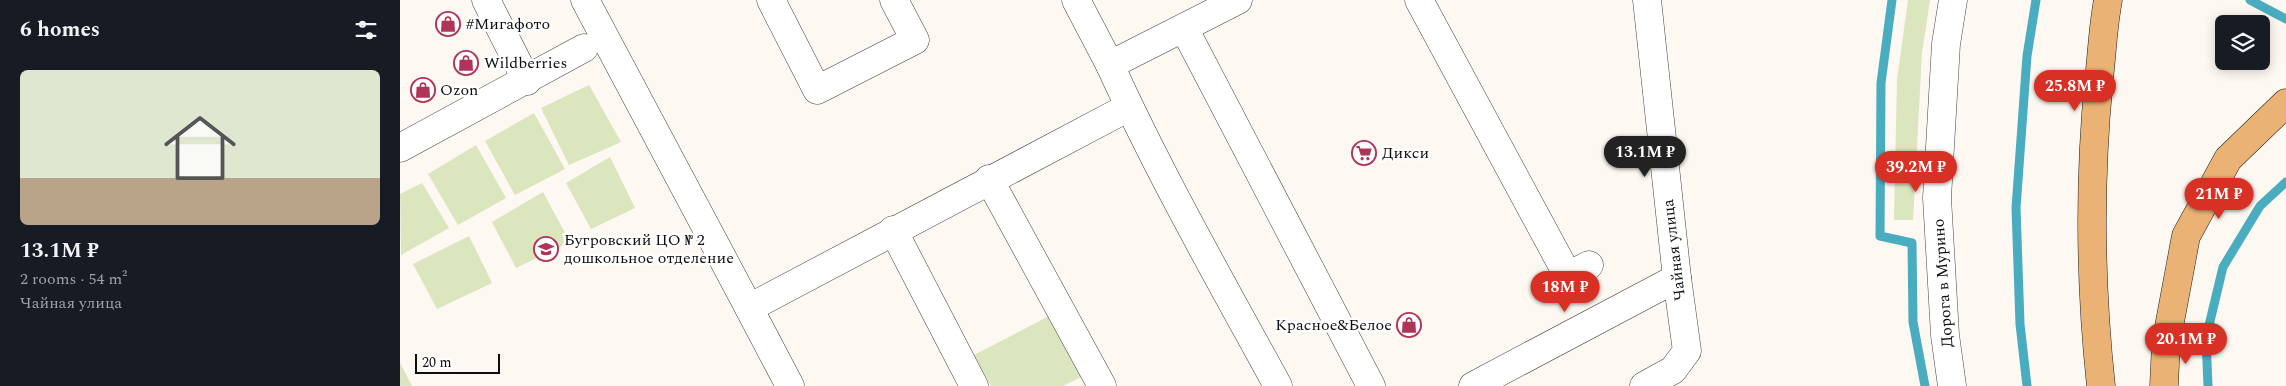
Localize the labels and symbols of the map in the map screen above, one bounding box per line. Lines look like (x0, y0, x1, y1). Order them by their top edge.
shop icon: #Мигафото (435, 11, 461, 37)
place label: #Мигафото (466, 12, 550, 36)
shop icon: Wildberries (453, 50, 479, 76)
place label: Wildberries (484, 51, 567, 75)
pin: 25.8M ₽ (2029, 70, 2121, 112)
shop icon: Ozon (410, 77, 436, 103)
place label: Ozon (440, 78, 478, 102)
pin: 13.1M ₽ (1599, 136, 1691, 178)
supermarket icon: Дикси (1351, 140, 1377, 166)
place label: Дикси (1382, 141, 1429, 165)
pin: 39.2M ₽ (1870, 150, 1962, 193)
pin: 21M ₽ (2184, 178, 2254, 220)
street label: Чайная улица (1656, 198, 1692, 302)
street label: Дорога в Мурино (1927, 218, 1959, 348)
place label: Бугровский ЦО № 2 дошкольное отделение (564, 228, 734, 270)
school or university icon: Бугровский ЦО № 2 дошкольное отделение (533, 236, 559, 262)
pin: 18M ₽ (1530, 270, 1600, 313)
shop icon: Красное&Белое (1396, 312, 1422, 338)
place label: Красное&Белое (1275, 313, 1392, 337)
pin: 20.1M ₽ (2140, 322, 2232, 365)
scale bar (415, 351, 500, 374)

